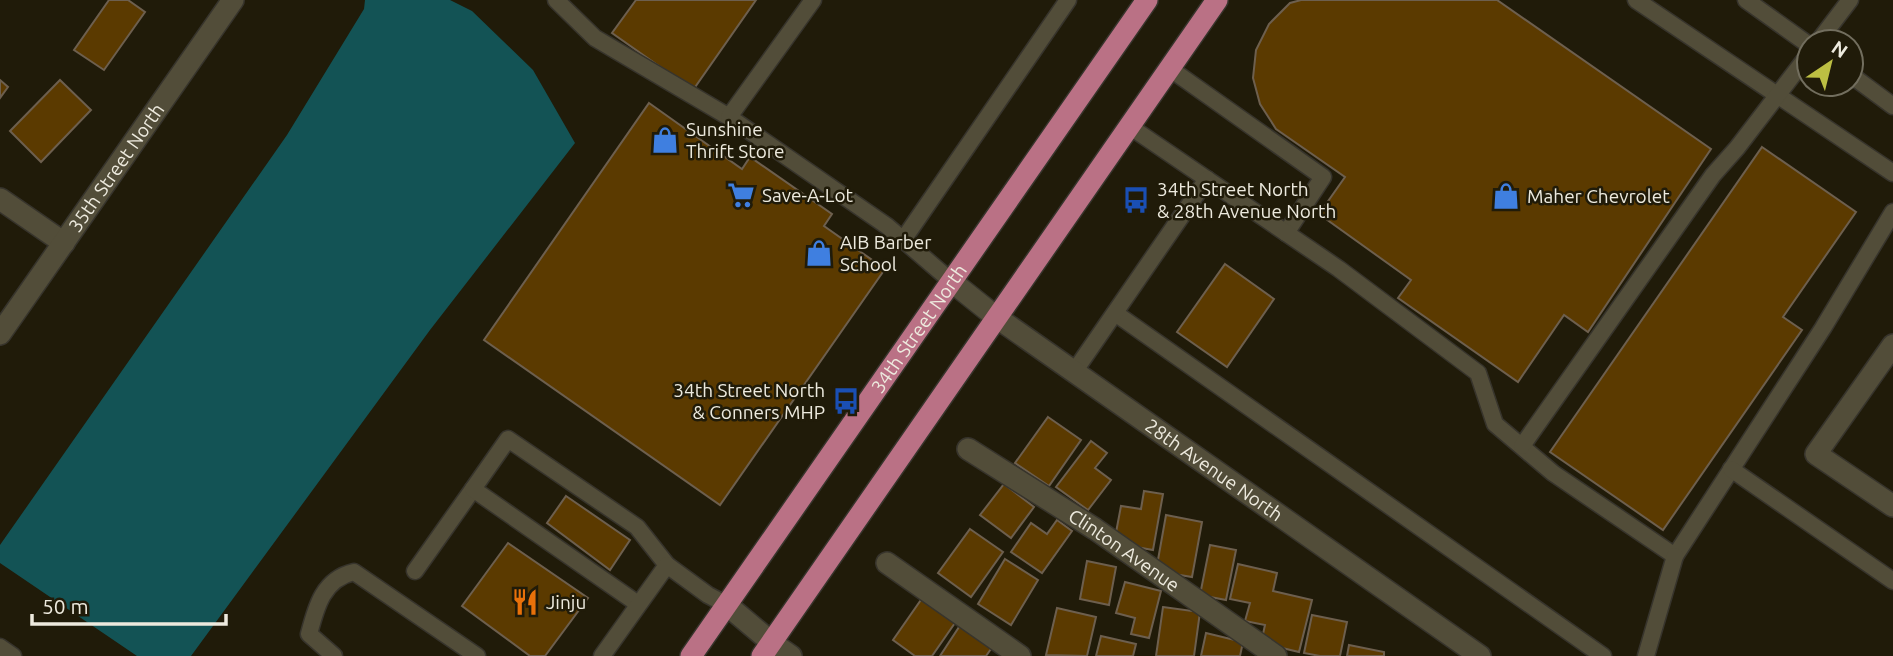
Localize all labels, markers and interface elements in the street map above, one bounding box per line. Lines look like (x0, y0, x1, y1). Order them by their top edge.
north arrow (1795, 28, 1865, 98)
text: N (1828, 36, 1852, 62)
street label: 35th Street North (64, 99, 169, 236)
place label: Sunshine Thrift Store (686, 118, 784, 162)
shop icon: Sunshine Thrift Store (650, 125, 680, 155)
place label: 34th Street North & 28th Avenue North (1157, 178, 1336, 222)
supermarket icon: Save-A-Lot (726, 180, 756, 210)
shop icon: Maher Chevrolet (1491, 181, 1521, 211)
place label: Save-A-Lot (762, 184, 854, 206)
bus stop icon: 34th Street North & 28th Avenue North (1121, 185, 1151, 215)
place label: Maher Chevrolet (1527, 185, 1670, 207)
place label: AIB Barber School (840, 231, 931, 275)
shop icon: AIB Barber School (804, 238, 834, 268)
street label: 34th Street North (866, 260, 971, 397)
place label: 34th Street North & Conners MHP (673, 379, 825, 423)
bus stop icon: 34th Street North & Conners MHP (831, 386, 861, 416)
street label: 28th Avenue North (1141, 414, 1287, 526)
street label: Clinton Avenue (1065, 504, 1184, 596)
scale bar (32, 582, 226, 626)
restaurant icon: Jinju (510, 587, 540, 617)
place label: Jinju (546, 591, 586, 613)
text: 50 m (42, 594, 89, 618)

